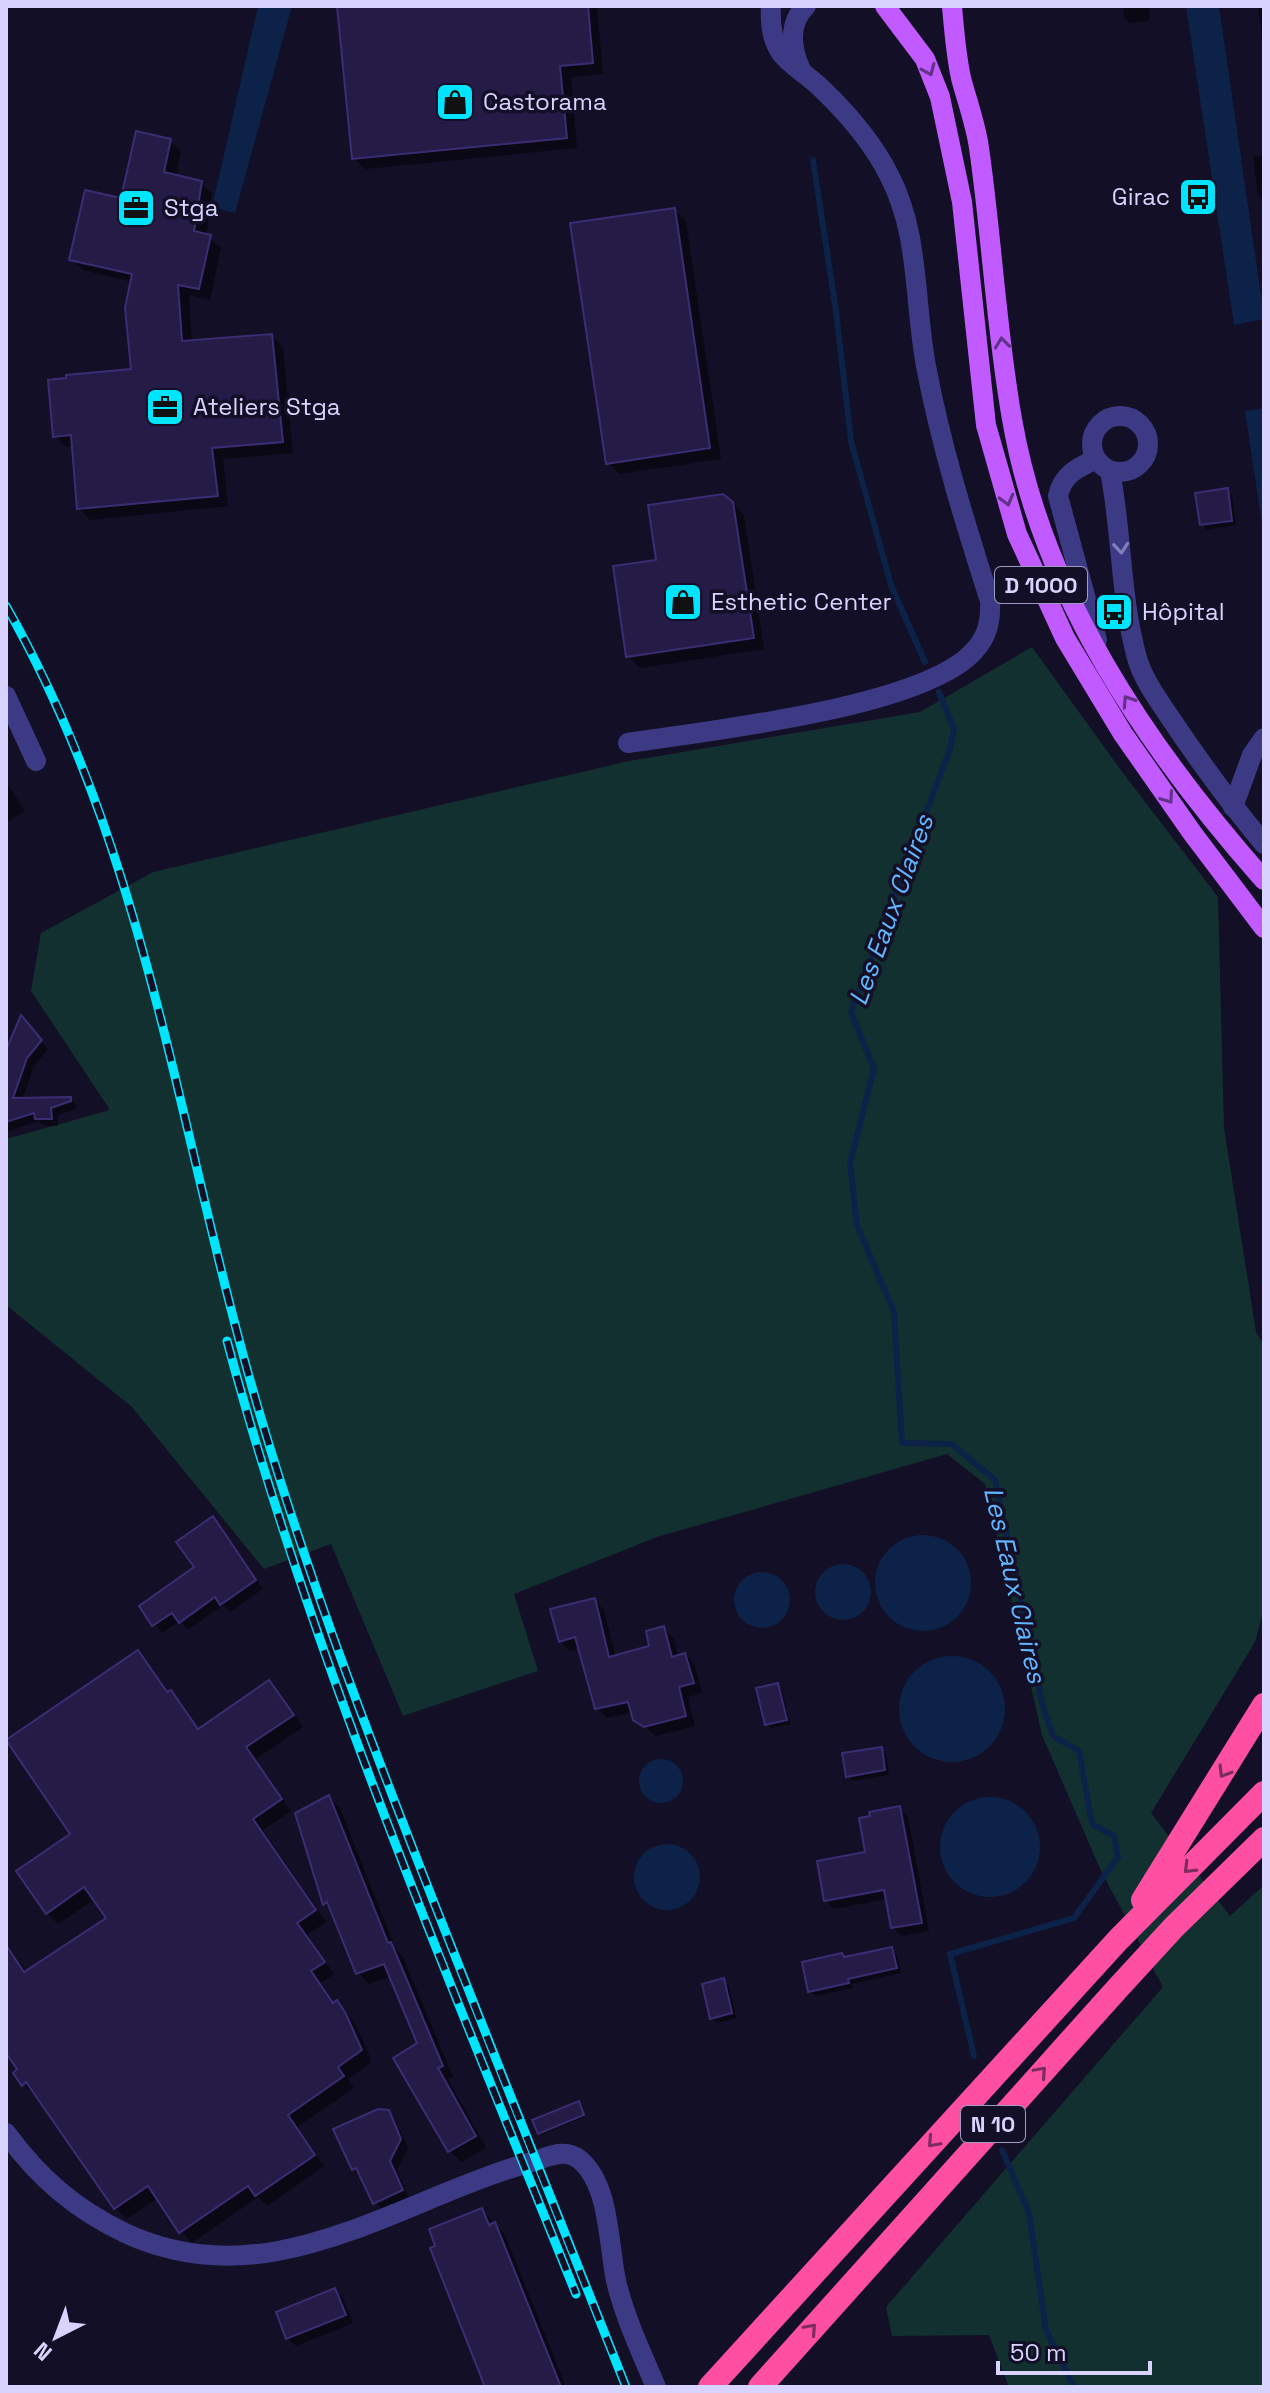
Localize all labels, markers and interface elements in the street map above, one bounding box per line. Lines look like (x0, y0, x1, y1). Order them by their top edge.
one-way arrow (919, 62, 935, 76)
shop icon: Castorama (434, 81, 476, 123)
place label: Castorama (483, 86, 607, 117)
bus stop icon: Girac (1177, 176, 1219, 218)
place label: Girac (1112, 181, 1170, 212)
office icon: Stga (115, 187, 157, 229)
place label: Stga (164, 192, 219, 223)
one-way arrow (994, 336, 1011, 349)
office icon: Ateliers Stga (144, 386, 186, 428)
place label: Ateliers Stga (193, 391, 341, 422)
one-way arrow (998, 493, 1015, 507)
one-way arrow (1112, 542, 1129, 555)
road number: D 1000 (995, 567, 1087, 603)
shop icon: Esthetic Center (662, 581, 704, 623)
place label: Esthetic Center (711, 586, 892, 617)
bus stop icon: Hôpital (1093, 591, 1135, 633)
place label: Hôpital (1142, 596, 1225, 627)
one-way arrow (1123, 695, 1138, 710)
one-way arrow (1158, 789, 1173, 803)
water label: Les Eaux Claires (841, 809, 942, 1010)
water label: Les Eaux Claires (976, 1484, 1054, 1688)
one-way arrow (1218, 1763, 1234, 1778)
one-way arrow (1184, 1859, 1198, 1873)
one-way arrow (1031, 2067, 1045, 2082)
road number: N 10 (961, 2106, 1025, 2142)
one-way arrow (929, 2133, 943, 2148)
north arrow (16, 2297, 96, 2377)
one-way arrow (802, 2323, 816, 2338)
scale bar (998, 2325, 1150, 2375)
text: N (28, 2337, 57, 2367)
text: 50 m (1010, 2337, 1067, 2368)

